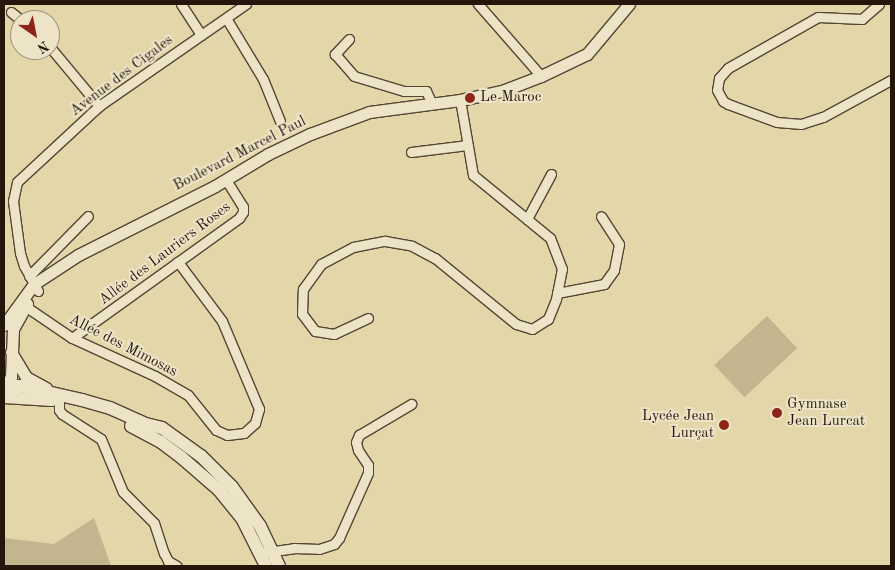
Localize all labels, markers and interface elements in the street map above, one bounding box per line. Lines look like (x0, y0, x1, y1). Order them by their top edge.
north arrow (10, 10, 60, 60)
street label: Avenue des Cigales (67, 31, 177, 121)
text: N (34, 38, 51, 56)
place label: Le Maroc (480, 89, 541, 107)
marker: Le Maroc (464, 92, 476, 104)
street label: Boulevard Marcel Paul (171, 113, 309, 195)
street label: Allée des Lauriers Roses (95, 199, 235, 309)
street label: Allée des Mimosas (66, 311, 180, 381)
place label: Gymnase Jean Lurcat (787, 395, 865, 430)
place label: Lycée Jean Lurçat (642, 407, 714, 442)
marker: Gymnase Jean Lurcat (771, 407, 783, 419)
marker: Lycée Jean Lurçat (718, 419, 730, 431)

